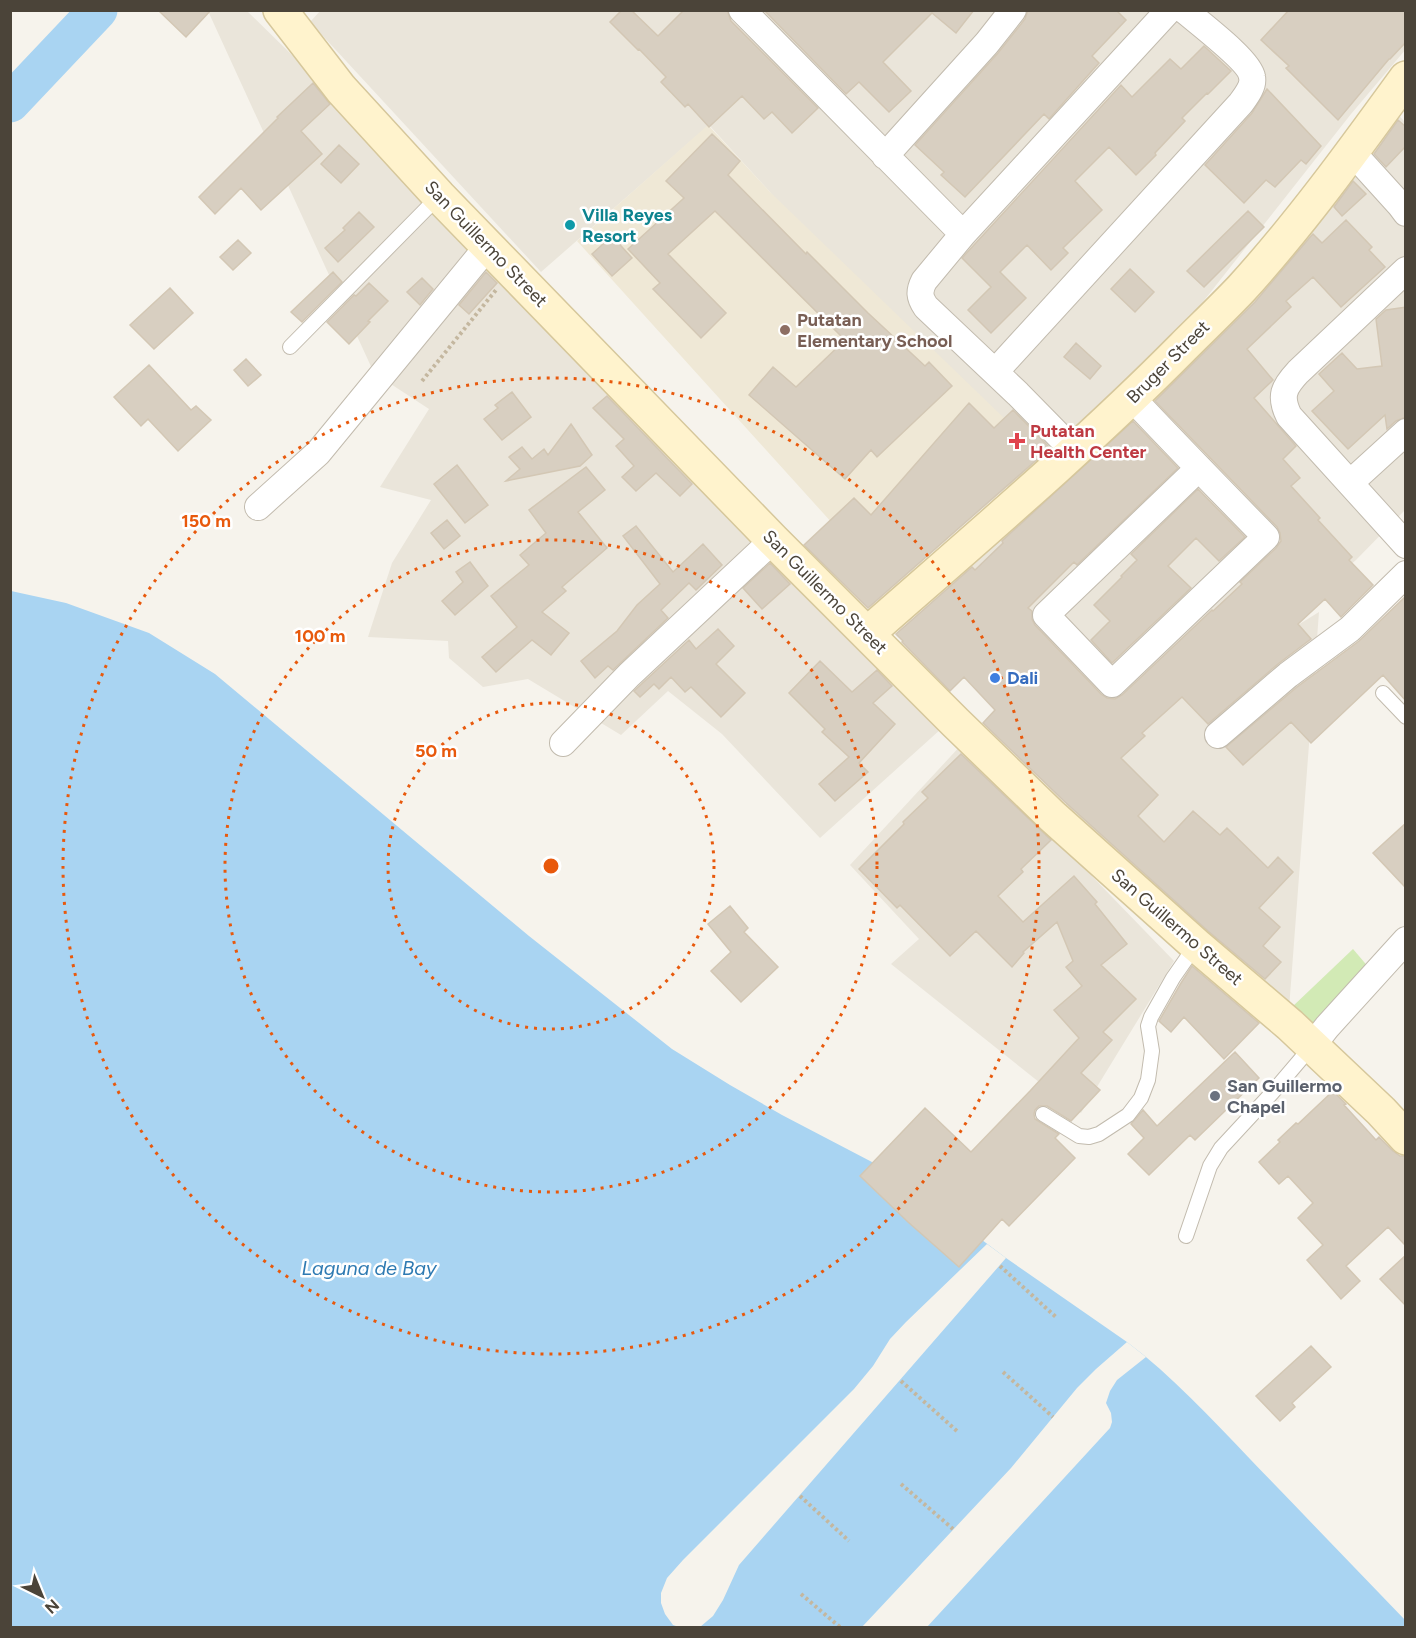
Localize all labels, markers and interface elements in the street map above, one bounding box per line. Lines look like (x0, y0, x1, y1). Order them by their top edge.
street label: San Guillermo Street (420, 176, 552, 312)
place label: Villa Reyes Resort (582, 204, 673, 247)
marker: Villa Reyes Resort (563, 218, 577, 232)
place label: Putatan Elementary School (797, 309, 952, 352)
street label: Bruger Street (1122, 316, 1214, 408)
marker: Putatan Elementary School (778, 323, 792, 337)
place label: Putatan Health Center (1030, 420, 1147, 463)
marker: Putatan Health Center (1008, 432, 1026, 450)
text: 150 m (181, 510, 231, 532)
street label: San Guillermo Street (758, 525, 892, 659)
text: 100 m (295, 625, 345, 647)
place label: Dali (1007, 667, 1038, 689)
marker: Dali (988, 671, 1002, 685)
text: 50 m (415, 740, 457, 762)
centre of rings (541, 856, 561, 876)
street label: San Guillermo Street (1107, 864, 1247, 990)
place label: San Guillermo Chapel (1227, 1075, 1342, 1118)
marker: San Guillermo Chapel (1208, 1089, 1222, 1103)
water label: Laguna de Bay (302, 1256, 438, 1280)
north arrow (12, 1566, 72, 1626)
text: N (41, 1595, 63, 1618)

